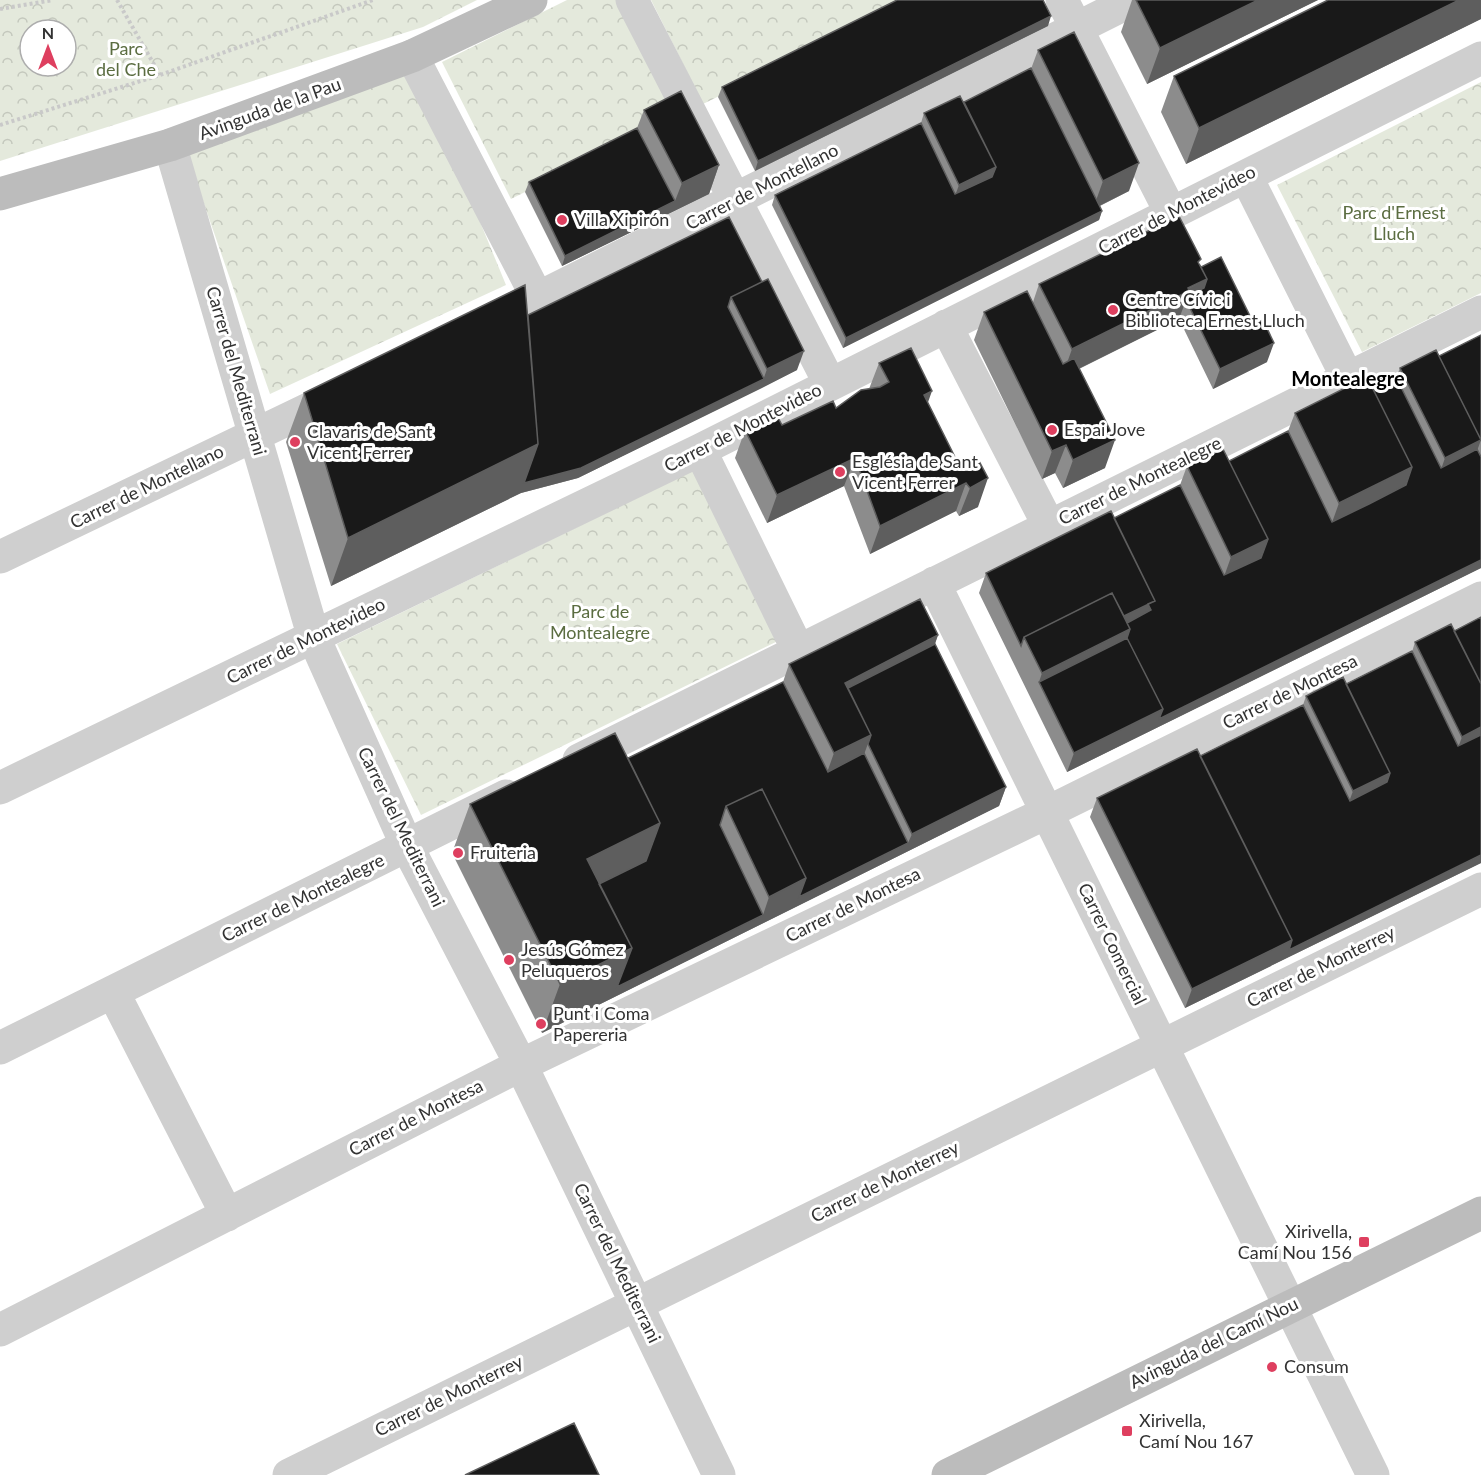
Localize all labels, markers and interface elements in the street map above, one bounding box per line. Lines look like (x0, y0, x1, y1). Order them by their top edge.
north arrow (18, 18, 78, 78)
text: N (42, 23, 54, 42)
park label: Parc del Che (96, 37, 156, 80)
street label: Avinguda de la Pau (196, 72, 344, 144)
street label: Carrer de Montellano (682, 138, 842, 234)
street label: Carrer de Montevideo (1094, 160, 1259, 258)
park label: Parc d'Ernest Lluch (1342, 201, 1446, 244)
place label: Villa Xipirón (574, 208, 669, 230)
marker: Villa Xipirón (555, 213, 569, 227)
street label: Carrer del Mediterrani (202, 284, 272, 458)
place label: Centre Cívic i Biblioteca Ernest Lluch (1125, 288, 1305, 331)
marker: Centre Cívic i Biblioteca Ernest Lluch (1106, 303, 1120, 317)
district label: Montealegre (1291, 366, 1405, 390)
street label: Carrer de Montevideo (660, 378, 825, 476)
place label: Espai Jove (1064, 418, 1145, 440)
place label: Clavaris de Sant Vicent Ferrer (307, 420, 433, 463)
marker: Espai Jove (1045, 423, 1059, 437)
street label: Carrer de Montealegre (1055, 431, 1225, 529)
marker: Clavaris de Sant Vicent Ferrer (288, 435, 302, 449)
street label: Carrer de Montellano (66, 439, 227, 533)
place label: Església de Sant Vicent Ferrer (852, 450, 978, 493)
marker: Església de Sant Vicent Ferrer (833, 465, 847, 479)
street label: Carrer de Montevideo (223, 592, 389, 688)
park label: Parc de Montealegre (550, 600, 650, 643)
street label: Carrer de Montesa (1218, 649, 1361, 733)
street label: Carrer del Mediterrani (354, 743, 450, 910)
place label: Fruiteria (470, 841, 536, 863)
marker: Fruiteria (451, 846, 465, 860)
street label: Carrer de Montealegre (218, 848, 388, 946)
street label: Carrer de Montesa (781, 862, 924, 946)
street label: Carrer Comercial (1074, 879, 1152, 1008)
street label: Carrer de Monterrey (1243, 920, 1399, 1011)
place label: Jesús Gómez Peluqueros (521, 938, 624, 981)
marker: Jesús Gómez Peluqueros (502, 953, 516, 967)
place label: Punt i Coma Papereria (553, 1002, 649, 1045)
marker: Punt i Coma Papereria (534, 1017, 548, 1031)
street label: Carrer de Montesa (345, 1074, 486, 1160)
street label: Carrer de Monterrey (807, 1135, 963, 1226)
street label: Carrer del Mediterrani (570, 1179, 666, 1346)
place label: Xirivella, Camí Nou 156 (1238, 1220, 1352, 1263)
marker: Xirivella, Camí Nou 156 (1357, 1235, 1371, 1249)
street label: Avinguda del Camí Nou (1126, 1292, 1302, 1393)
street label: Carrer de Monterrey (371, 1349, 527, 1440)
place label: Consum (1284, 1355, 1349, 1377)
marker: Consum (1265, 1360, 1279, 1374)
place label: Xirivella, Camí Nou 167 (1139, 1409, 1253, 1452)
marker: Xirivella, Camí Nou 167 (1120, 1424, 1134, 1438)

